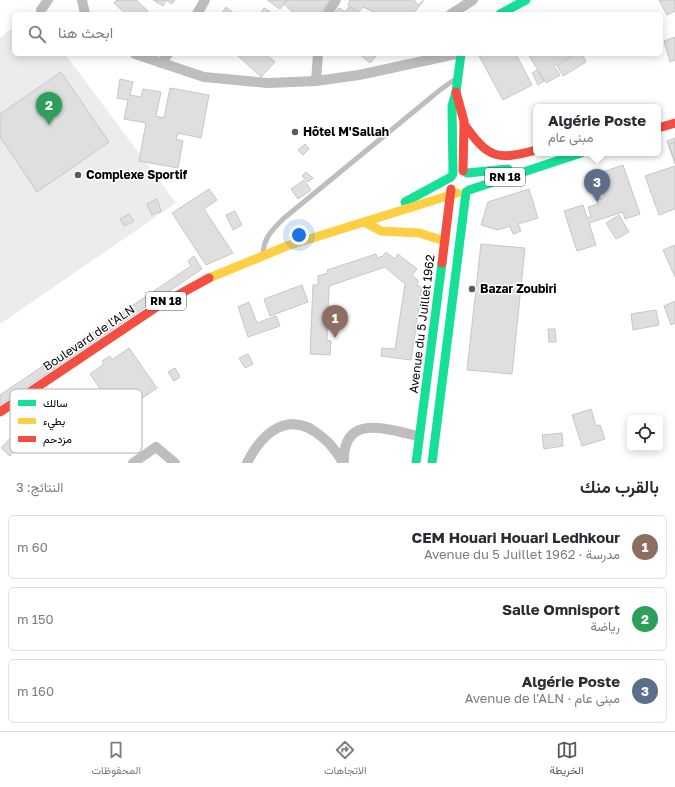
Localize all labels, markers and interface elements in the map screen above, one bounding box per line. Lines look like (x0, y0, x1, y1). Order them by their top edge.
search box (12, 12, 663, 56)
icon: search (26, 23, 48, 45)
text: ابحث هنا (58, 23, 113, 41)
pin: 2 (36, 92, 62, 125)
popup (533, 104, 661, 156)
text: Algérie Poste (548, 111, 646, 129)
place label: Hôtel M'Sallah (303, 124, 389, 139)
marker: Hôtel M'Sallah (290, 127, 300, 137)
text: مبنى عام (548, 129, 593, 145)
place label: Complexe Sportif (86, 167, 188, 182)
road number: RN 18 (485, 168, 525, 186)
pin: 3 (584, 169, 610, 202)
marker: Complexe Sportif (73, 170, 83, 180)
your location (289, 225, 309, 245)
street label: Avenue du 5 Juillet 1962 (406, 254, 437, 394)
place label: Bazar Zoubiri (480, 281, 557, 296)
marker: Bazar Zoubiri (467, 284, 477, 294)
road number: RN 18 (146, 292, 186, 310)
street label: Boulevard de l'ALN (40, 301, 137, 374)
pin: 1 (322, 305, 348, 338)
legend (10, 389, 142, 453)
text: سالك (43, 396, 68, 409)
text: بطيء (43, 414, 65, 431)
map controls (627, 415, 663, 451)
button: locate (627, 415, 663, 451)
text: مزدحم (43, 432, 72, 447)
text: بالقرب منك (580, 476, 659, 497)
text: النتائج: 3 (16, 479, 63, 495)
text: CEM Houari Houari Ledhkour (412, 528, 620, 546)
text: 60 m (17, 539, 48, 555)
text: 1 (642, 539, 648, 555)
text: مدرسة · Avenue du 5 Juillet 1962 (424, 546, 620, 562)
text: Salle Omnisport (502, 600, 620, 618)
text: 150 m (17, 611, 54, 627)
text: 2 (641, 611, 649, 627)
text: رياضة (590, 618, 620, 634)
text: Algérie Poste (522, 672, 620, 690)
text: 160 m (17, 683, 54, 699)
text: 3 (641, 683, 649, 699)
text: مبنى عام · Avenue de l'ALN (465, 690, 620, 706)
tab: المحفوظات (91, 739, 141, 780)
tab: الاتجاهات (324, 739, 367, 780)
tab: الخريطة (550, 739, 584, 780)

